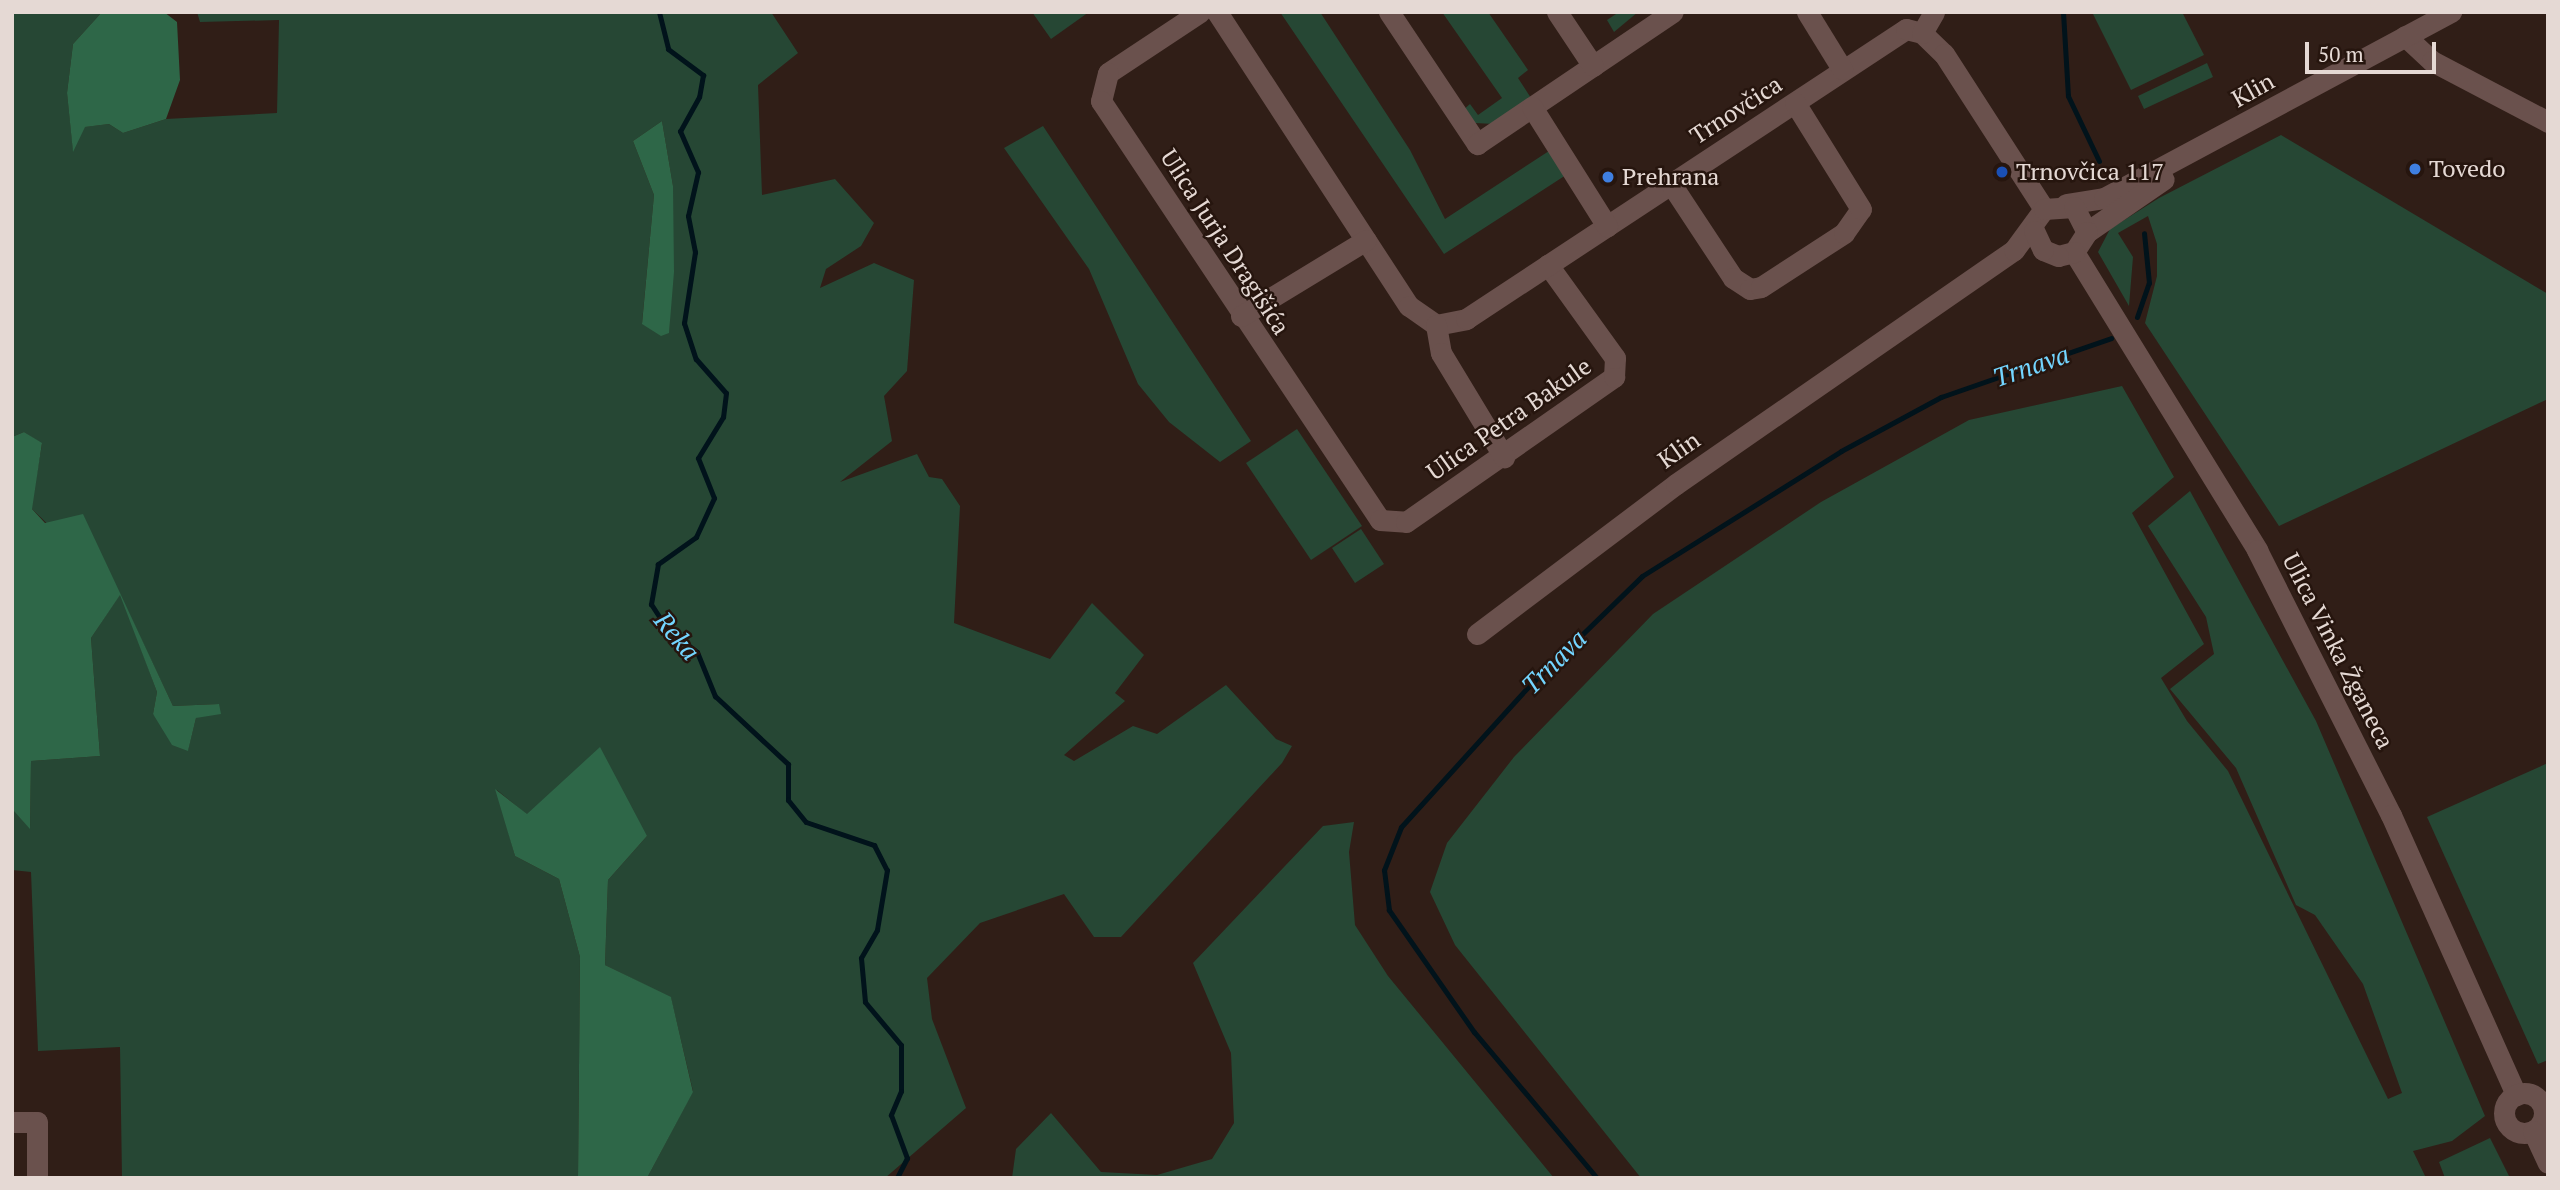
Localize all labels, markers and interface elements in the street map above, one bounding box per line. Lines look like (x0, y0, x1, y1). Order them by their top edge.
scale bar (2308, 28, 2439, 72)
text: 50 m (2318, 40, 2364, 68)
street label: Klin (2227, 67, 2279, 113)
street label: Trnovčica (1685, 70, 1787, 150)
street label: Ulica Jurja Dragišića (1154, 144, 1296, 340)
place label: Tovedo (2429, 155, 2506, 183)
place label: Trnovčica 117 (2016, 158, 2164, 186)
marker: Tovedo (2407, 161, 2423, 177)
place label: Prehrana (1622, 163, 1719, 191)
marker: Trnovčica 117 (1994, 164, 2010, 180)
marker: Prehrana (1600, 169, 1616, 185)
water label: Trnava (1989, 338, 2073, 394)
street label: Ulica Petra Bakule (1421, 352, 1597, 486)
street label: Klin (1653, 426, 1705, 474)
street label: Ulica Vinka Žganeca (2276, 548, 2400, 754)
water label: Reka (648, 605, 706, 667)
water label: Trnava (1515, 623, 1593, 701)

